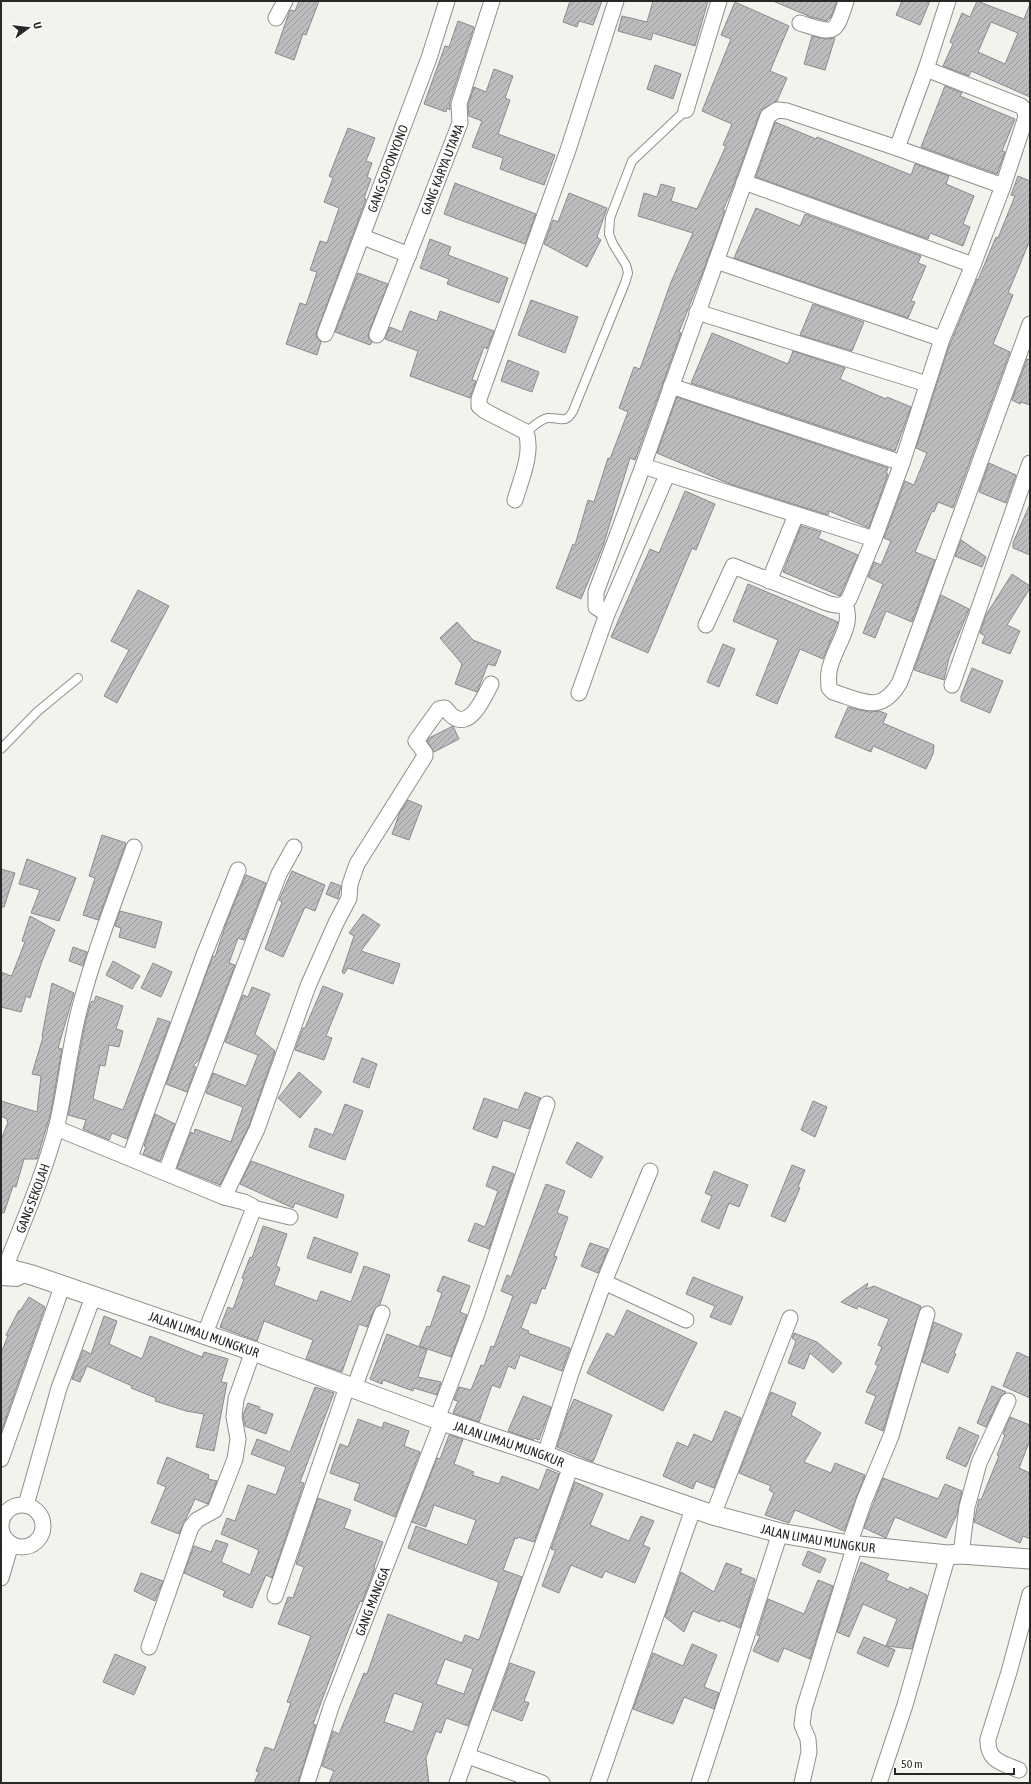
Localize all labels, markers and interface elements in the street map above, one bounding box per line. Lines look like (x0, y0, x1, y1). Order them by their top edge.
north arrow (8, 8, 48, 48)
text: U (31, 21, 44, 30)
street label: GANG KARYA UTAMA (418, 121, 467, 217)
street label: GANG SOPONYONO (365, 122, 411, 215)
street label: GANG SEKOLAH (13, 1162, 53, 1235)
street label: JALAN LIMAU MUNGKUR (147, 1309, 262, 1361)
street label: JALAN LIMAU MUNGKUR (452, 1418, 567, 1470)
street label: JALAN LIMAU MUNGKUR (759, 1521, 876, 1556)
street label: GANG MANGGA (352, 1564, 393, 1638)
scale bar (895, 1750, 1014, 1776)
text: 50 m (901, 1757, 923, 1771)

